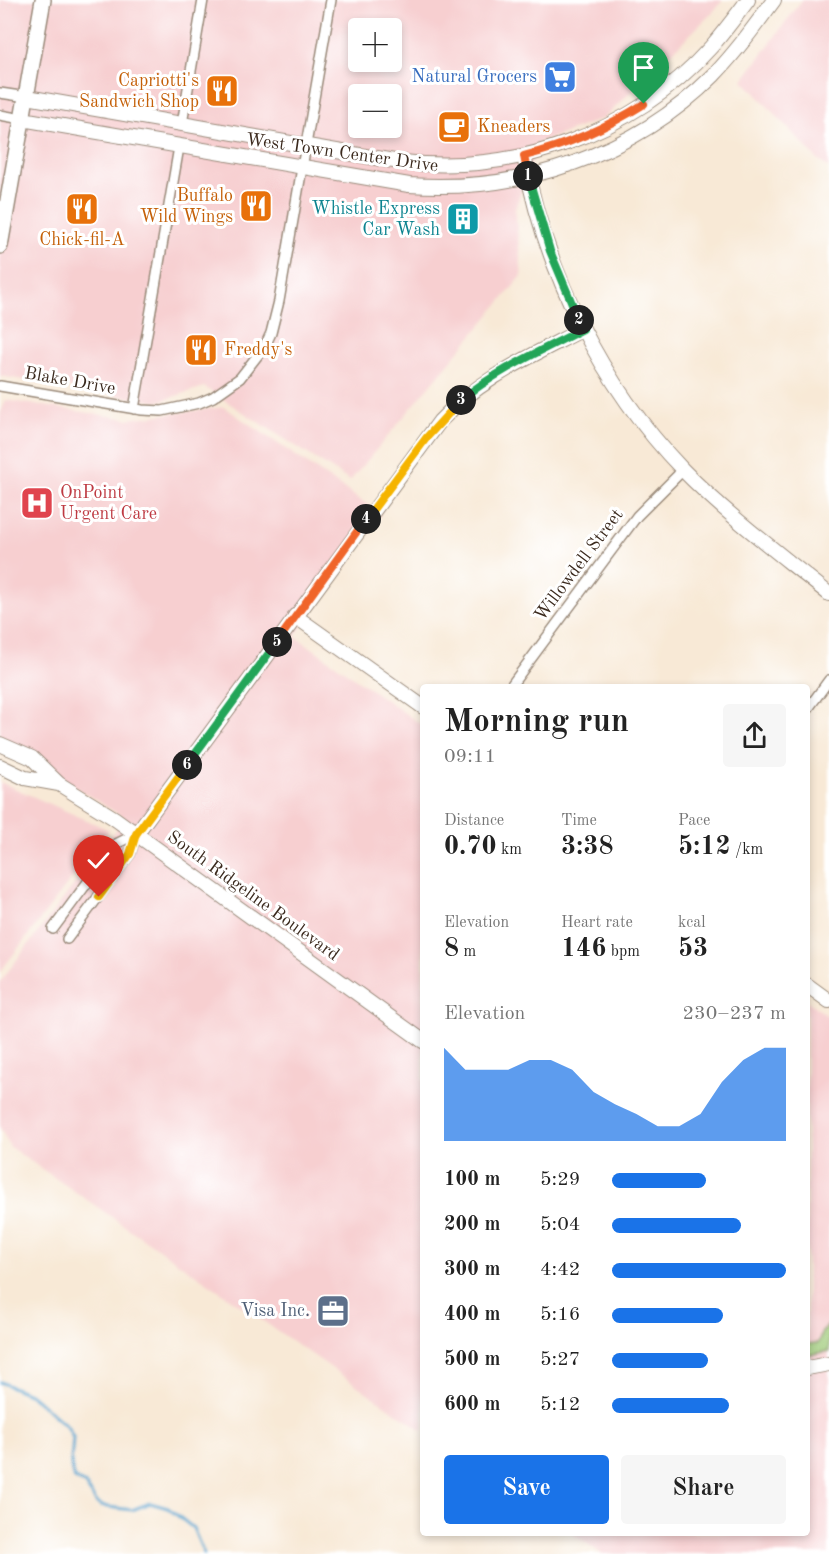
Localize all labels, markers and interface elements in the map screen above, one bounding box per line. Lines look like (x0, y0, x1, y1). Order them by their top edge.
map controls (348, 18, 402, 138)
button: + (348, 18, 402, 72)
pin (618, 42, 669, 104)
icon: arrive (627, 51, 660, 84)
supermarket icon: Natural Grocers (542, 59, 578, 95)
place label: Natural Grocers (412, 68, 537, 86)
place label: Capriotti's Sandwich Shop (79, 72, 199, 111)
restaurant icon: Capriotti's Sandwich Shop (204, 73, 240, 109)
button: − (348, 84, 402, 138)
cafe icon: Kneaders (436, 109, 472, 145)
place label: Kneaders (477, 118, 551, 136)
street label: West Town Center Drive (245, 131, 439, 175)
pin: 1 (513, 161, 543, 191)
text: 1 (523, 168, 533, 184)
place label: Buffalo Wild Wings (140, 187, 233, 226)
restaurant icon: Buffalo Wild Wings (238, 188, 274, 224)
restaurant icon: Chick-fil-A (64, 191, 100, 227)
place label: Whistle Express Car Wash (311, 200, 440, 239)
building icon: Whistle Express Car Wash (445, 201, 481, 237)
place label: Chick-fil-A (39, 231, 125, 249)
pin: 2 (564, 305, 594, 335)
text: 2 (574, 312, 584, 328)
restaurant icon: Freddy's (183, 332, 219, 368)
place label: Freddy's (224, 341, 292, 359)
street label: Blake Drive (23, 364, 117, 398)
pin: 3 (446, 385, 476, 415)
text: 3 (456, 392, 466, 408)
place label: OnPoint Urgent Care (60, 484, 157, 523)
hospital icon: OnPoint Urgent Care (19, 485, 55, 521)
pin: 4 (351, 504, 381, 534)
street label: Willowdell Street (531, 506, 627, 624)
text: 4 (361, 511, 371, 527)
pin: 5 (262, 627, 292, 657)
text: 5 (272, 634, 282, 650)
button: share (723, 704, 786, 767)
text: Morning run (444, 706, 629, 739)
text: 09:11 (444, 747, 496, 767)
pin: 6 (172, 750, 202, 780)
text: 6 (182, 757, 192, 773)
text: Distance (444, 813, 504, 829)
text: Time (561, 813, 597, 829)
text: Pace (678, 813, 710, 829)
street label: South Ridgeline Boulevard (164, 828, 342, 964)
text: 0.70 (444, 834, 497, 860)
text: 3:38 (561, 834, 614, 860)
text: 5:12 (678, 834, 731, 860)
pin (73, 835, 124, 897)
text: km (497, 842, 522, 858)
text: /km (731, 842, 763, 858)
icon: check (82, 844, 115, 877)
text: Elevation (444, 915, 509, 931)
text: Heart rate (561, 915, 633, 931)
text: kcal (678, 915, 706, 931)
text: 8 (444, 936, 459, 962)
text: 146 (561, 936, 606, 962)
text: 53 (678, 936, 708, 962)
text: m (459, 944, 476, 960)
text: bpm (606, 944, 640, 960)
text: Elevation (444, 1004, 525, 1024)
text: 230–237 m (683, 1004, 786, 1024)
text: 100 m (444, 1170, 500, 1190)
text: 5:29 (540, 1170, 580, 1190)
text: 200 m (444, 1215, 500, 1235)
text: 5:04 (540, 1215, 580, 1235)
text: 300 m (444, 1260, 500, 1280)
text: 4:42 (540, 1260, 580, 1280)
office icon: Visa Inc. (315, 1293, 351, 1329)
place label: Visa Inc. (241, 1302, 310, 1320)
text: 400 m (444, 1305, 500, 1325)
text: 5:16 (540, 1305, 580, 1325)
text: 500 m (444, 1350, 500, 1370)
text: 5:27 (540, 1350, 580, 1370)
text: 600 m (444, 1395, 500, 1415)
text: 5:12 (540, 1395, 580, 1415)
button: Save (444, 1455, 609, 1524)
button: Share (621, 1455, 786, 1524)

